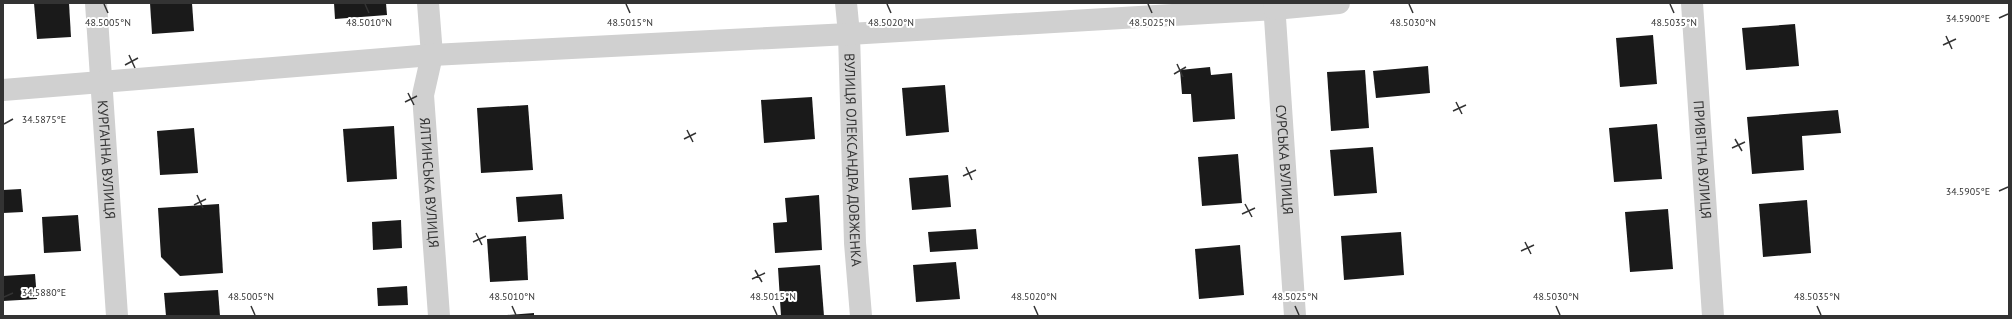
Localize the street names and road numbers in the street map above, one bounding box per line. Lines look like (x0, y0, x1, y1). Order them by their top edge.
street label: ВУЛИЦЯ ОЛЕКСАНДРА ДОВЖЕНКА (841, 53, 866, 268)
street label: КУРГАННА ВУЛИЦЯ (94, 100, 119, 220)
street label: ПРИВІТНА ВУЛИЦЯ (1690, 100, 1715, 220)
street label: СУРСЬКА ВУЛИЦЯ (1272, 104, 1297, 215)
street label: ЯЛТИНСЬКА ВУЛИЦЯ (416, 117, 443, 248)

